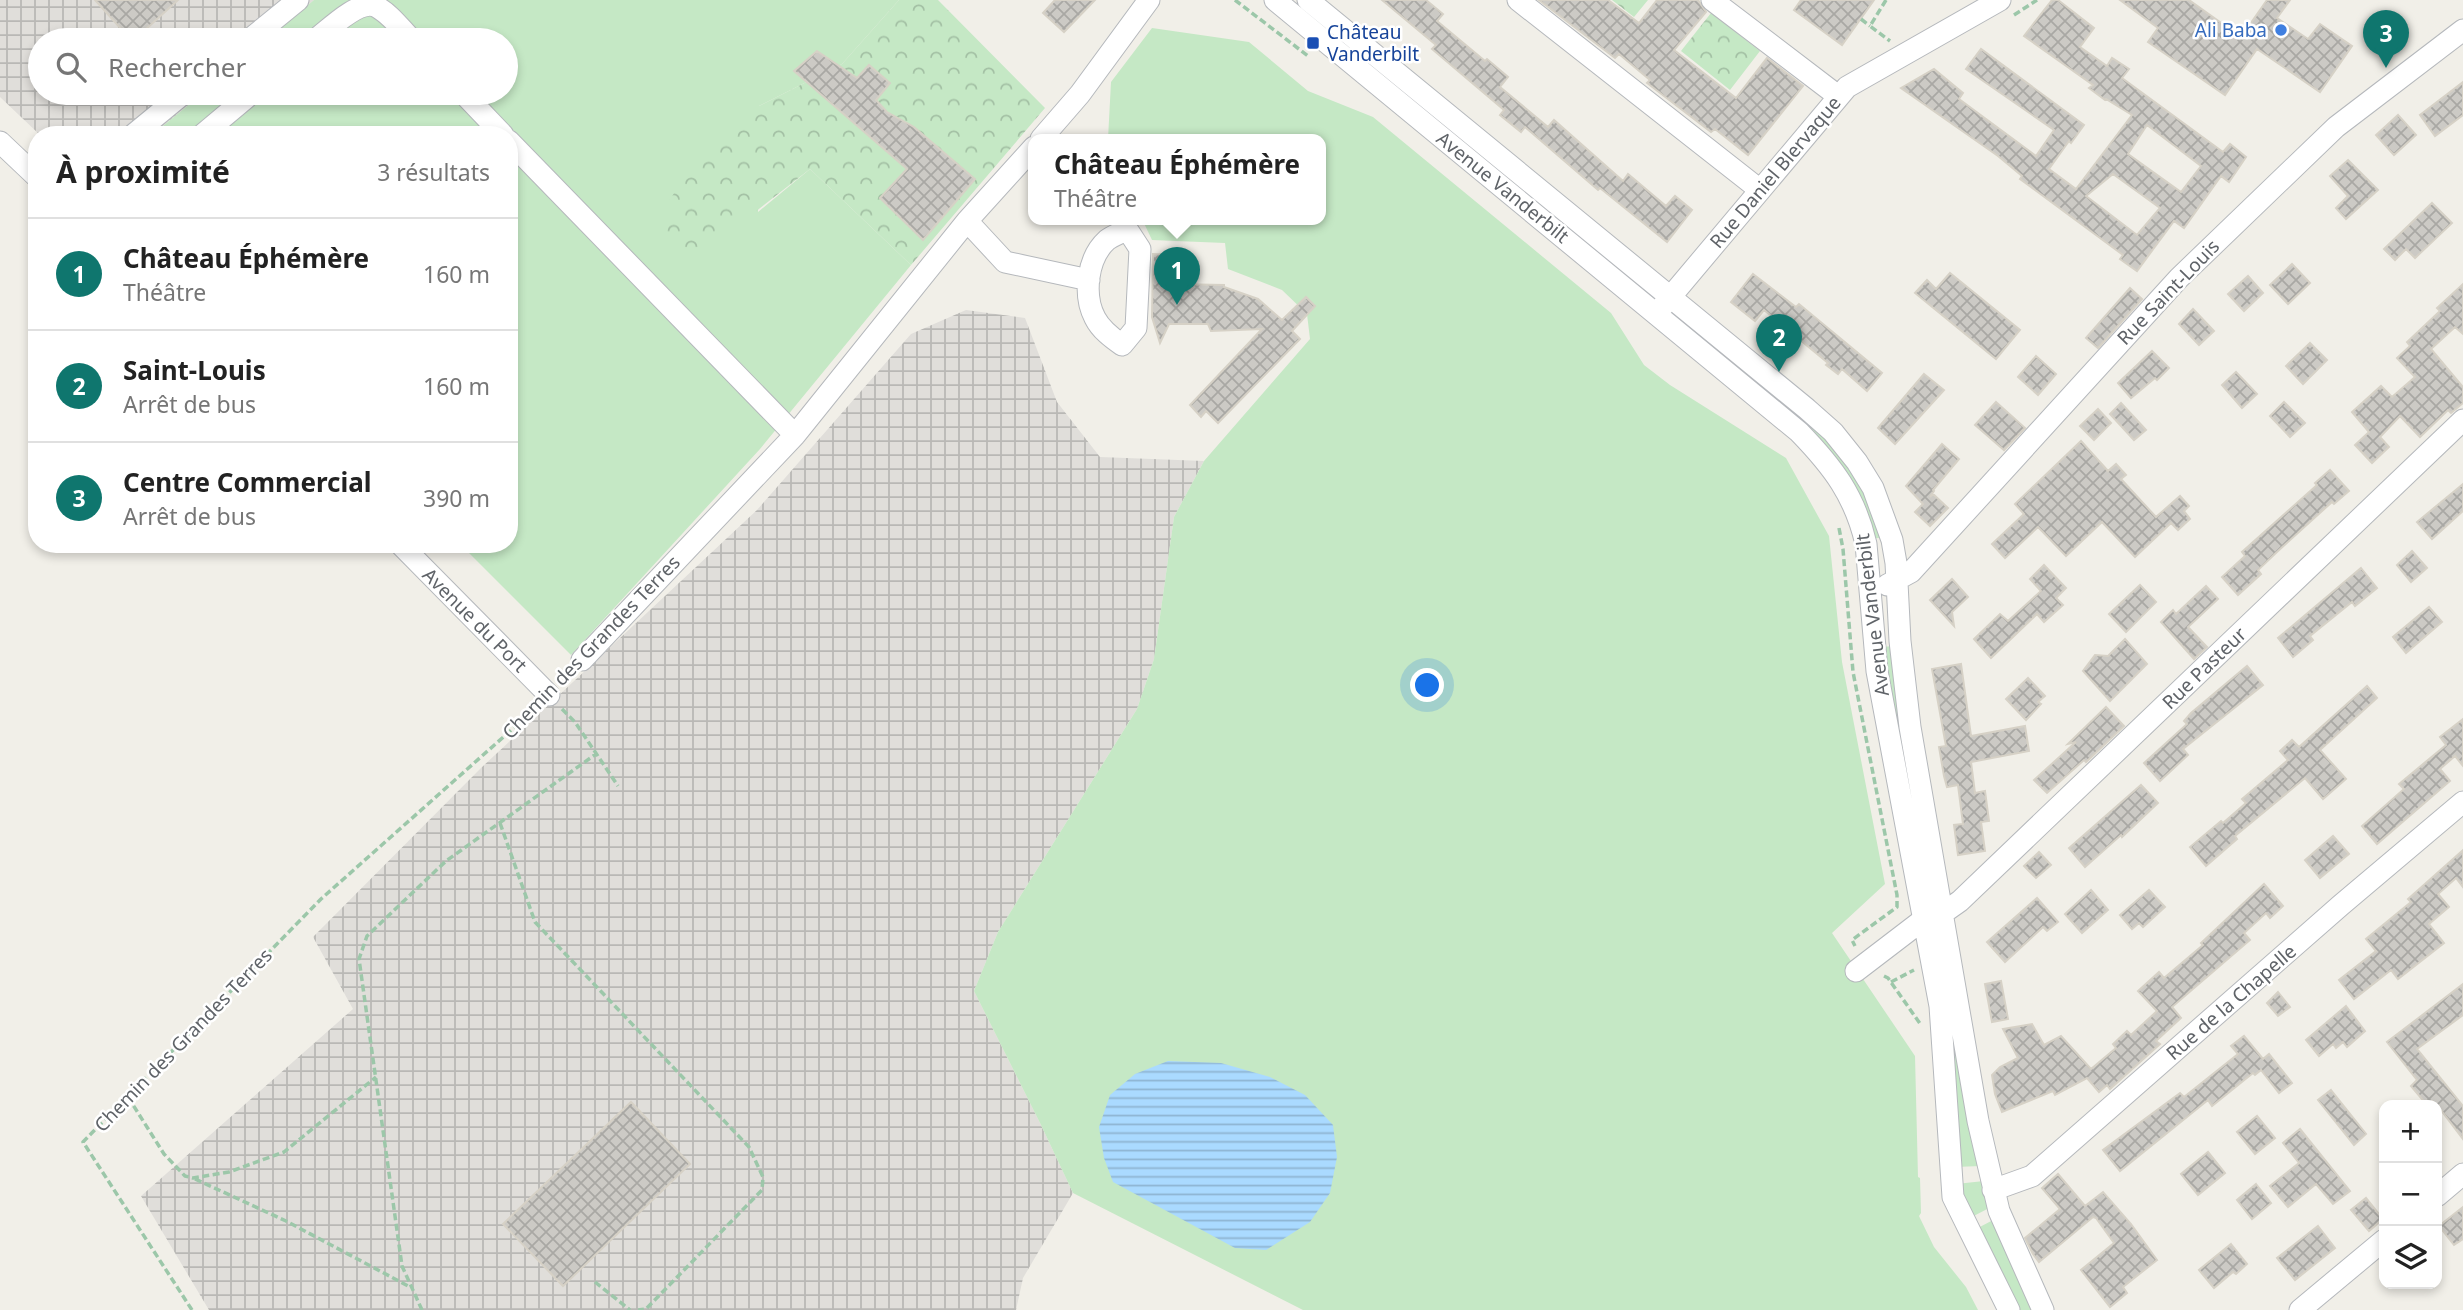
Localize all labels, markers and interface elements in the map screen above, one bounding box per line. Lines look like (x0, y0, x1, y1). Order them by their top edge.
pin: 3 (2363, 10, 2409, 68)
place label: Ali Baba (2195, 17, 2267, 43)
place label: Château Vanderbilt (1327, 19, 1419, 67)
marker: Ali Baba (2273, 22, 2289, 38)
search box (28, 28, 518, 105)
marker: Château Vanderbilt (1305, 35, 1321, 51)
icon: search (52, 48, 90, 86)
text: Rechercher (108, 49, 246, 85)
street label: Rue Daniel Blervaque (1704, 90, 1846, 254)
street label: Avenue Vanderbilt (1431, 125, 1575, 249)
popup (1028, 134, 1326, 225)
text: Château Éphémère (1054, 146, 1300, 182)
text: À proximité (56, 151, 230, 192)
text: 3 résultats (377, 156, 490, 188)
text: Théâtre (1054, 182, 1137, 214)
street label: Rue Saint-Louis (2111, 234, 2225, 350)
text: Château Éphémère (123, 240, 369, 276)
pin: 1 (1154, 247, 1200, 305)
text: 1 (72, 258, 86, 290)
text: 160 m (423, 258, 490, 290)
text: Théâtre (123, 276, 206, 308)
pin: 2 (1756, 314, 1802, 372)
text: Saint-Louis (123, 352, 266, 388)
text: 2 (72, 370, 86, 402)
text: 160 m (423, 370, 490, 402)
text: Arrêt de bus (123, 388, 256, 420)
text: Centre Commercial (123, 464, 372, 500)
text: 3 (72, 482, 86, 514)
text: 390 m (423, 482, 490, 514)
text: Arrêt de bus (123, 500, 256, 532)
street label: Avenue Vanderbilt (1849, 532, 1895, 698)
street label: Chemin des Grandes Terres (496, 550, 686, 744)
street label: Avenue du Port (417, 562, 533, 678)
street label: Rue Pasteur (2156, 621, 2252, 715)
your location (1410, 668, 1444, 702)
street label: Rue de la Chapelle (2160, 938, 2302, 1066)
street label: Chemin des Grandes Terres (88, 943, 278, 1137)
map controls (2379, 1100, 2442, 1289)
button: + (2379, 1100, 2442, 1163)
button: − (2379, 1163, 2442, 1226)
button: layers (2379, 1226, 2442, 1289)

